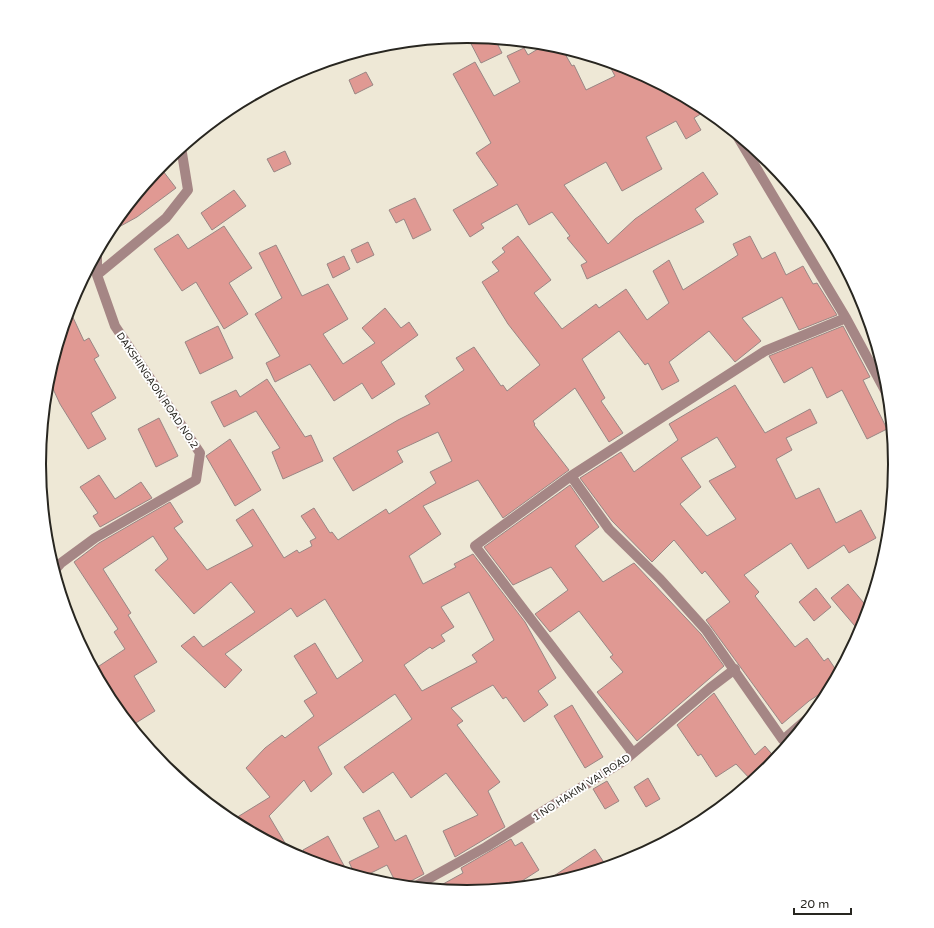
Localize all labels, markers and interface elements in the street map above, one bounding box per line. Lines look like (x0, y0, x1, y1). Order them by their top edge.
street label: DAKSHINGAON ROAD NO.2 (114, 330, 201, 451)
street label: 1 NO HAKIM VAI ROAD (531, 752, 633, 824)
scale bar (794, 890, 851, 916)
text: 20 m (800, 897, 829, 911)

